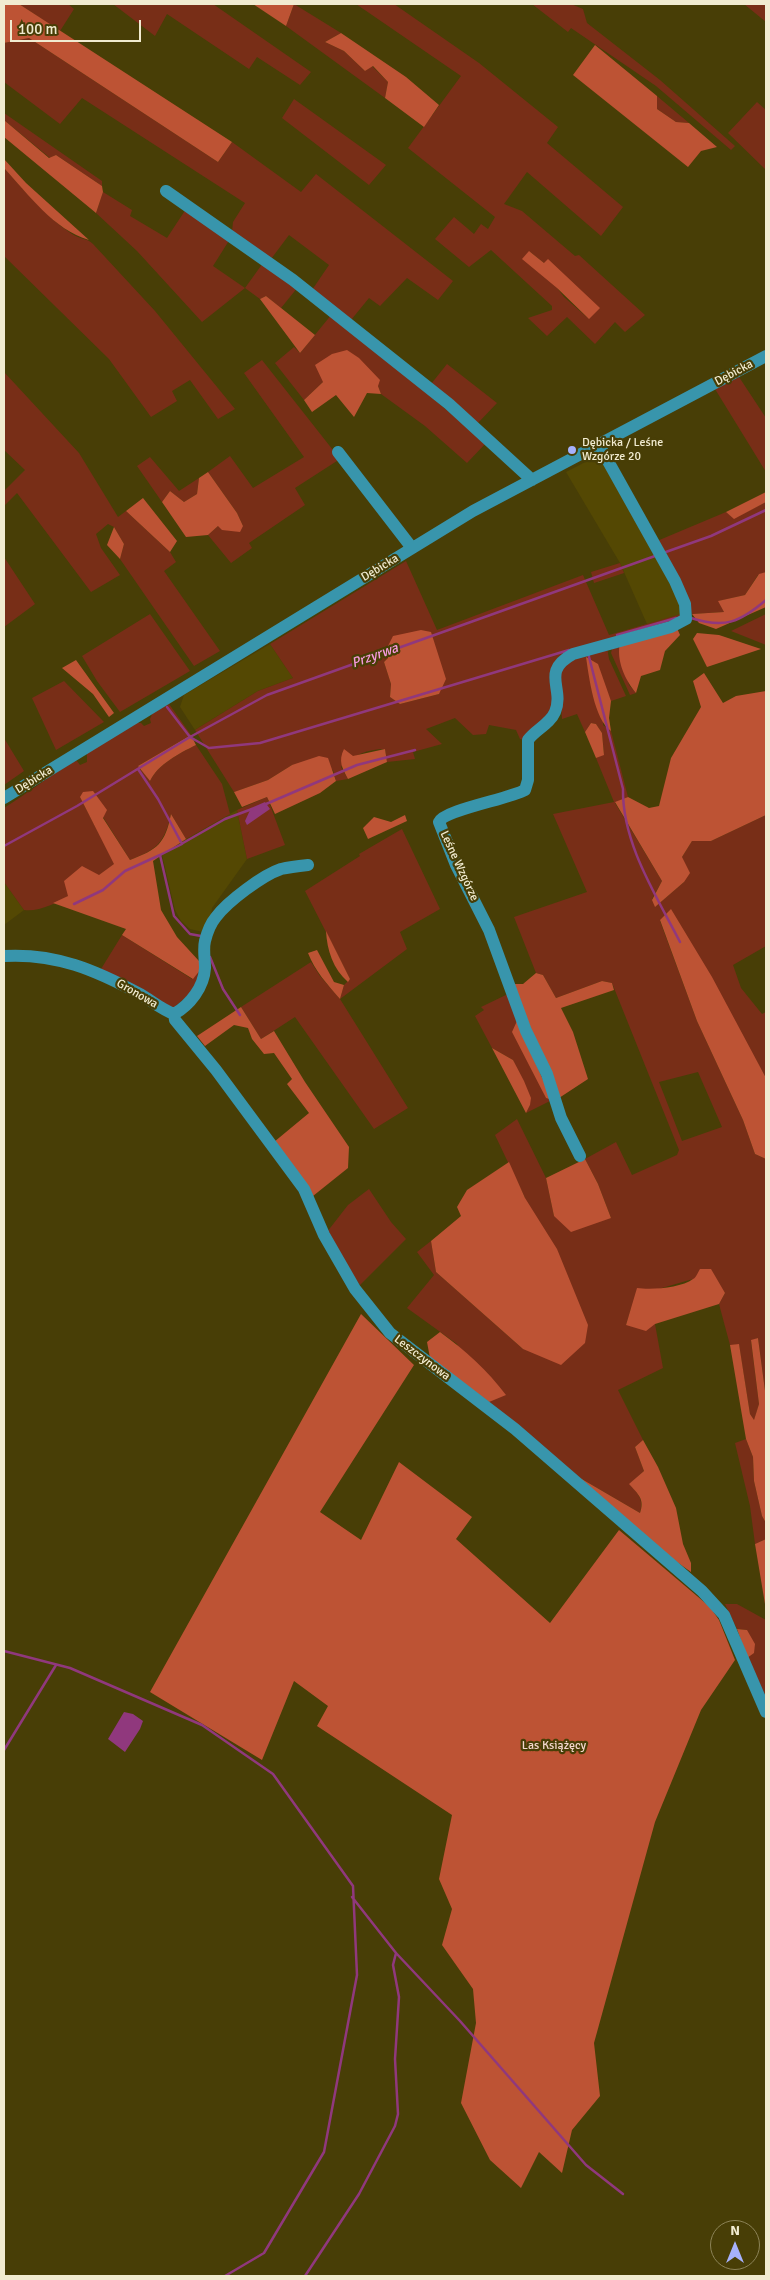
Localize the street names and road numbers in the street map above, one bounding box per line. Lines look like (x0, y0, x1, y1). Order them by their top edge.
street label: Dębicka (712, 357, 756, 389)
street label: Dębicka (359, 551, 401, 585)
street label: Dębicka (13, 763, 55, 797)
street label: Leśne Wzgórze (436, 829, 482, 903)
street label: Gronowa (114, 976, 160, 1012)
street label: Leszczynowa (391, 1332, 453, 1384)

